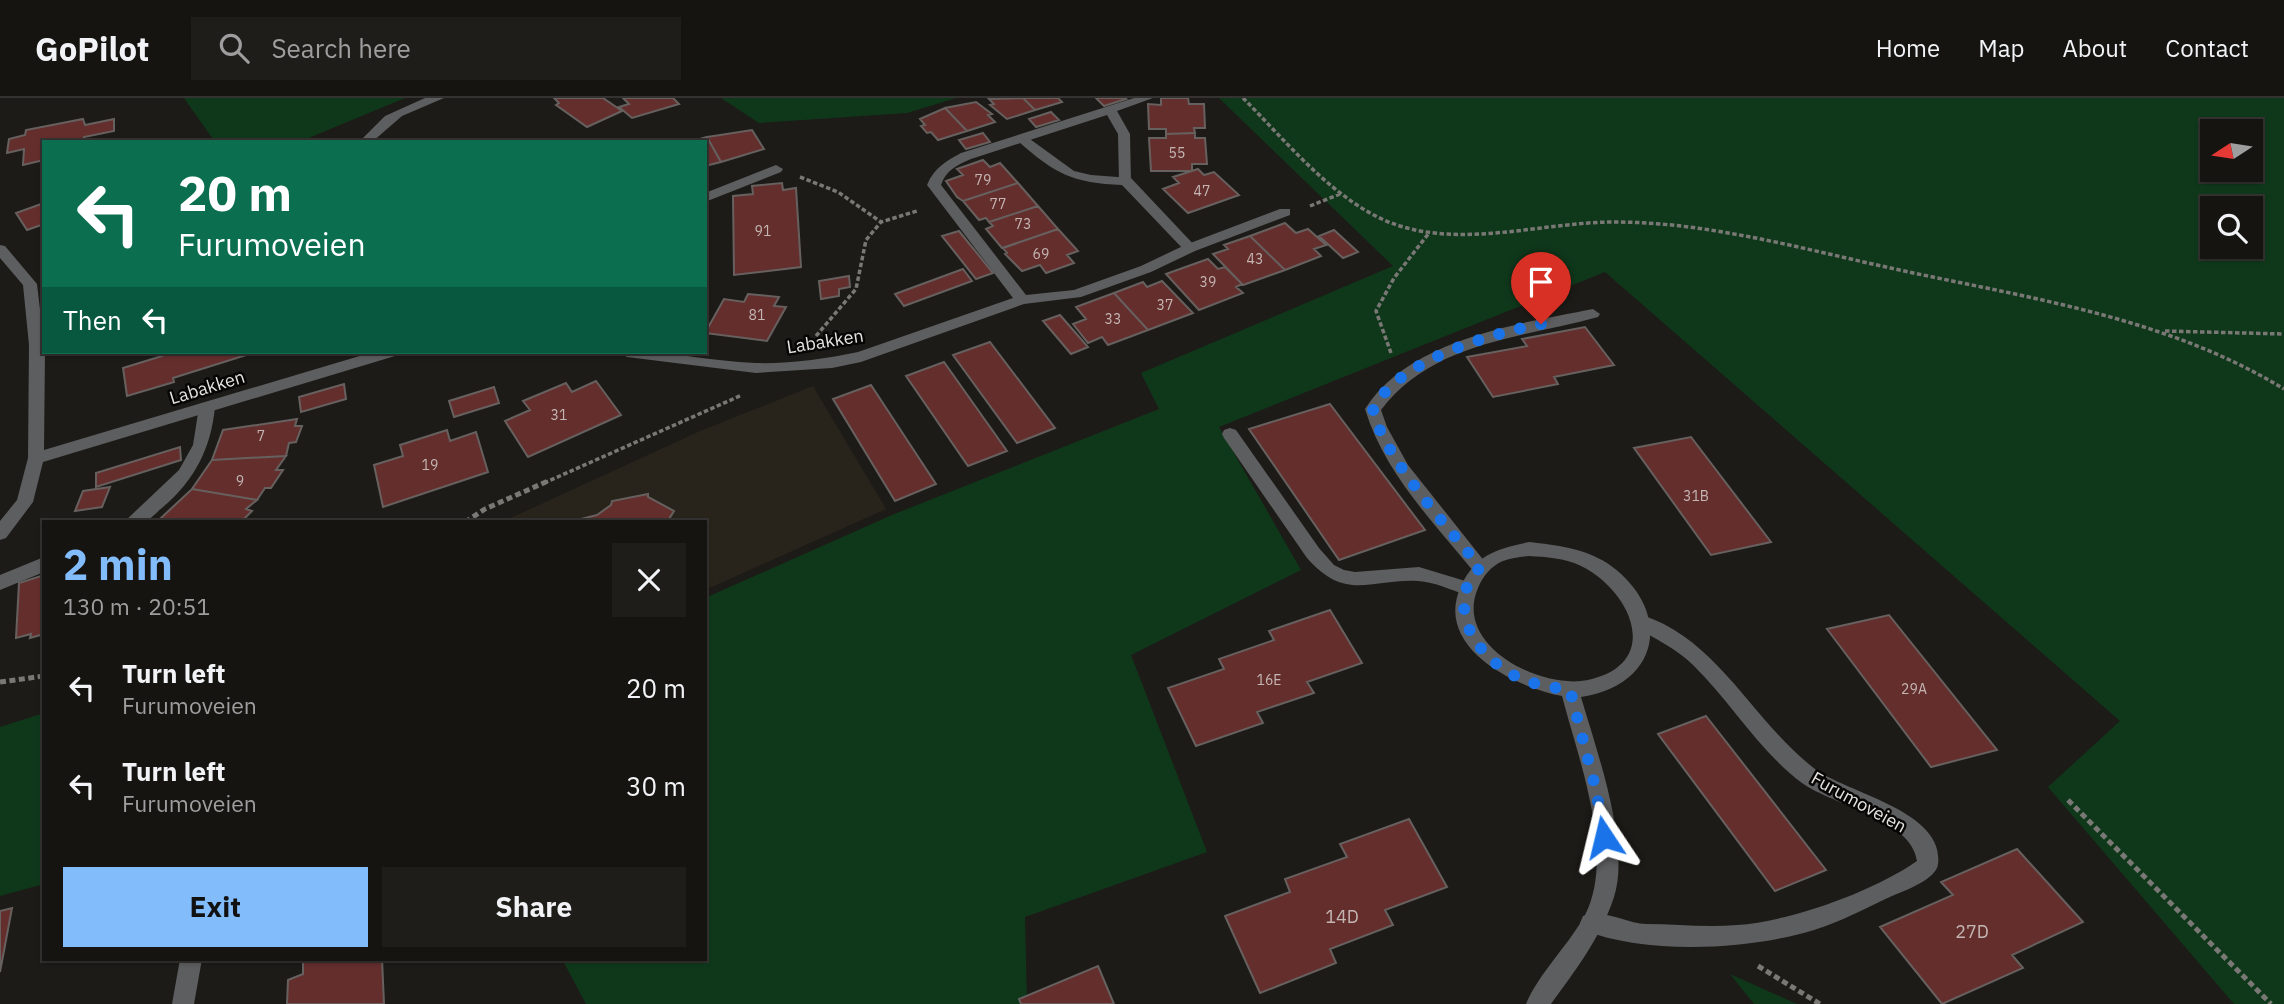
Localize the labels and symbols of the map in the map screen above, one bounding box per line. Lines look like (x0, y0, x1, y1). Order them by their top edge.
north arrow (2200, 119, 2263, 182)
house number: 55 (1169, 144, 1185, 162)
house number: 79 (975, 171, 991, 189)
house number: 47 (1194, 182, 1210, 200)
house number: 77 (990, 195, 1006, 213)
house number: 73 (1015, 215, 1031, 233)
house number: 91 (755, 222, 771, 240)
house number: 69 (1033, 245, 1049, 263)
house number: 43 (1247, 250, 1263, 268)
pin (1511, 252, 1571, 324)
house number: 39 (1200, 273, 1216, 291)
house number: 37 (1157, 296, 1173, 314)
house number: 81 (749, 306, 765, 324)
house number: 33 (1105, 310, 1121, 328)
street label: Labakken (785, 324, 865, 358)
street label: Labakken (167, 365, 247, 409)
house number: 31 (551, 406, 567, 424)
house number: 7 (257, 427, 265, 445)
house number: 19 (422, 456, 438, 474)
house number: 9 (236, 472, 244, 490)
house number: 31B (1683, 487, 1709, 505)
house number: 16E (1257, 671, 1281, 689)
house number: 29A (1901, 680, 1927, 698)
street label: Furumoveien (1807, 766, 1911, 838)
position arrow (1567, 800, 1641, 874)
house number: 14D (1325, 905, 1359, 928)
house number: 27D (1955, 920, 1989, 943)

